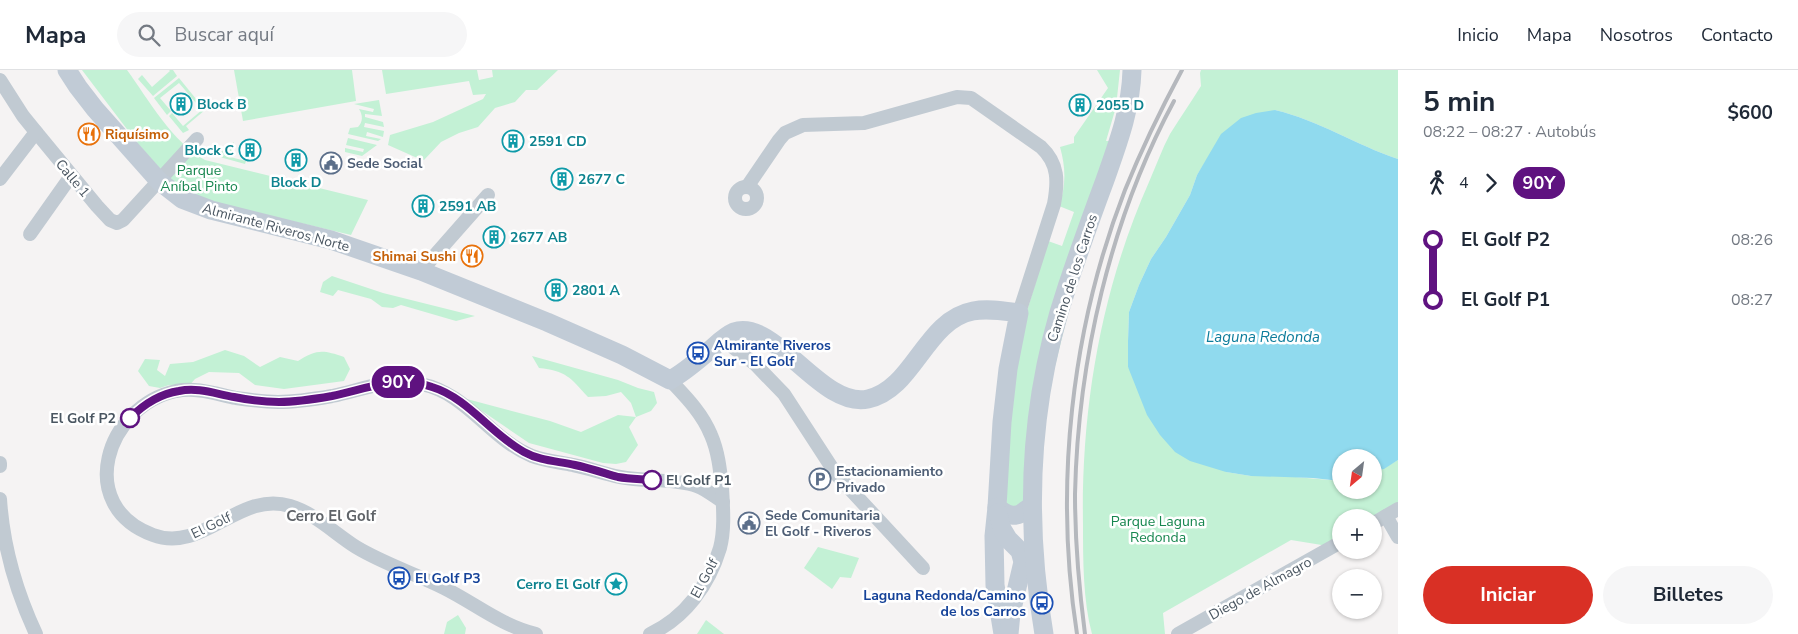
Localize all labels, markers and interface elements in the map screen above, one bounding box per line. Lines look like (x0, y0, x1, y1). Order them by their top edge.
search box (117, 12, 467, 57)
text: Mapa (25, 19, 87, 51)
icon: search (135, 21, 163, 49)
text: Buscar aquí (175, 22, 274, 48)
text: Inicio (1457, 23, 1499, 47)
text: Mapa (1527, 23, 1572, 47)
text: Nosotros (1600, 23, 1673, 47)
text: Contacto (1701, 23, 1773, 47)
text: 5 min (1423, 83, 1495, 121)
building icon: Block B (169, 92, 193, 116)
building icon: 2055 D (1068, 93, 1092, 117)
place label: Block B (197, 95, 247, 114)
place label: 2055 D (1096, 96, 1144, 115)
text: $600 (1727, 100, 1773, 126)
text: 08:22 – 08:27 · Autobús (1423, 121, 1596, 143)
restaurant icon: Riquísimo (77, 122, 101, 146)
place label: Riquísimo (105, 125, 169, 144)
building icon: 2591 CD (501, 129, 525, 153)
place label: 2591 CD (529, 132, 587, 151)
building icon: Block C (238, 138, 262, 162)
place label: Block C (185, 141, 234, 160)
building icon: Block D (284, 148, 308, 172)
public building icon: Sede Social (319, 151, 343, 175)
place label: Sede Social (347, 154, 423, 173)
street label: Calle 1 (51, 155, 94, 201)
park label: Parque Aníbal Pinto (160, 161, 238, 196)
building icon: 2677 C (550, 167, 574, 191)
icon: walk (1423, 169, 1451, 197)
icon: forward (1477, 169, 1505, 197)
place label: 2677 C (578, 170, 625, 189)
text: 90Y (1523, 171, 1555, 195)
text: 4 (1459, 172, 1469, 194)
place label: Block D (271, 173, 321, 192)
building icon: 2591 AB (411, 194, 435, 218)
place label: 2591 AB (439, 197, 496, 216)
street label: Almirante Riveros Norte (200, 199, 352, 256)
street label: Camino de los Carros (1043, 211, 1102, 345)
building icon: 2677 AB (482, 225, 506, 249)
text: El Golf P2 (1461, 227, 1550, 253)
place label: 2677 AB (510, 228, 567, 247)
text: 08:26 (1731, 229, 1773, 251)
restaurant icon: Shimai Sushi (460, 244, 484, 268)
place label: Shimai Sushi (373, 247, 456, 266)
building icon: 2801 A (544, 278, 568, 302)
place label: 2801 A (572, 281, 620, 300)
text: El Golf P1 (1461, 287, 1550, 313)
text: 08:27 (1731, 289, 1773, 311)
water label: Laguna Redonda (1206, 327, 1320, 347)
place label: Almirante Riveros Sur - El Golf (714, 336, 831, 371)
bus stop icon: Almirante Riveros Sur - El Golf (686, 341, 710, 365)
line badge: 90Y (369, 366, 427, 398)
text: 90Y (382, 370, 414, 394)
marker: El Golf P2 (120, 408, 140, 428)
place label: El Golf P2 (50, 409, 116, 428)
north arrow (1332, 449, 1382, 499)
map controls (1332, 449, 1382, 619)
place label: Estacionamiento Privado (836, 462, 943, 497)
parking icon: Estacionamiento Privado (808, 467, 832, 491)
marker: El Golf P1 (642, 470, 662, 490)
place label: El Golf P1 (666, 471, 732, 490)
district label: Cerro El Golf (286, 506, 376, 526)
place label: Sede Comunitaria El Golf - Riveros (765, 506, 880, 541)
street label: El Golf (188, 507, 235, 543)
button: + (1332, 509, 1382, 559)
public building icon: Sede Comunitaria El Golf - Riveros (737, 511, 761, 535)
park label: Parque Laguna Redonda (1111, 512, 1205, 547)
street label: Diego de Almagro (1206, 552, 1315, 625)
street label: El Golf (686, 555, 723, 601)
bus stop icon: El Golf P3 (387, 566, 411, 590)
button: Iniciar (1423, 566, 1593, 624)
button: Billetes (1603, 566, 1773, 624)
place label: El Golf P3 (415, 569, 481, 588)
button: − (1332, 569, 1382, 619)
place icon: Cerro El Golf (604, 572, 628, 596)
place label: Cerro El Golf (516, 575, 601, 594)
place label: Laguna Redonda/Camino de los Carros (863, 586, 1026, 621)
bus stop icon: Laguna Redonda/Camino de los Carros (1030, 591, 1054, 615)

